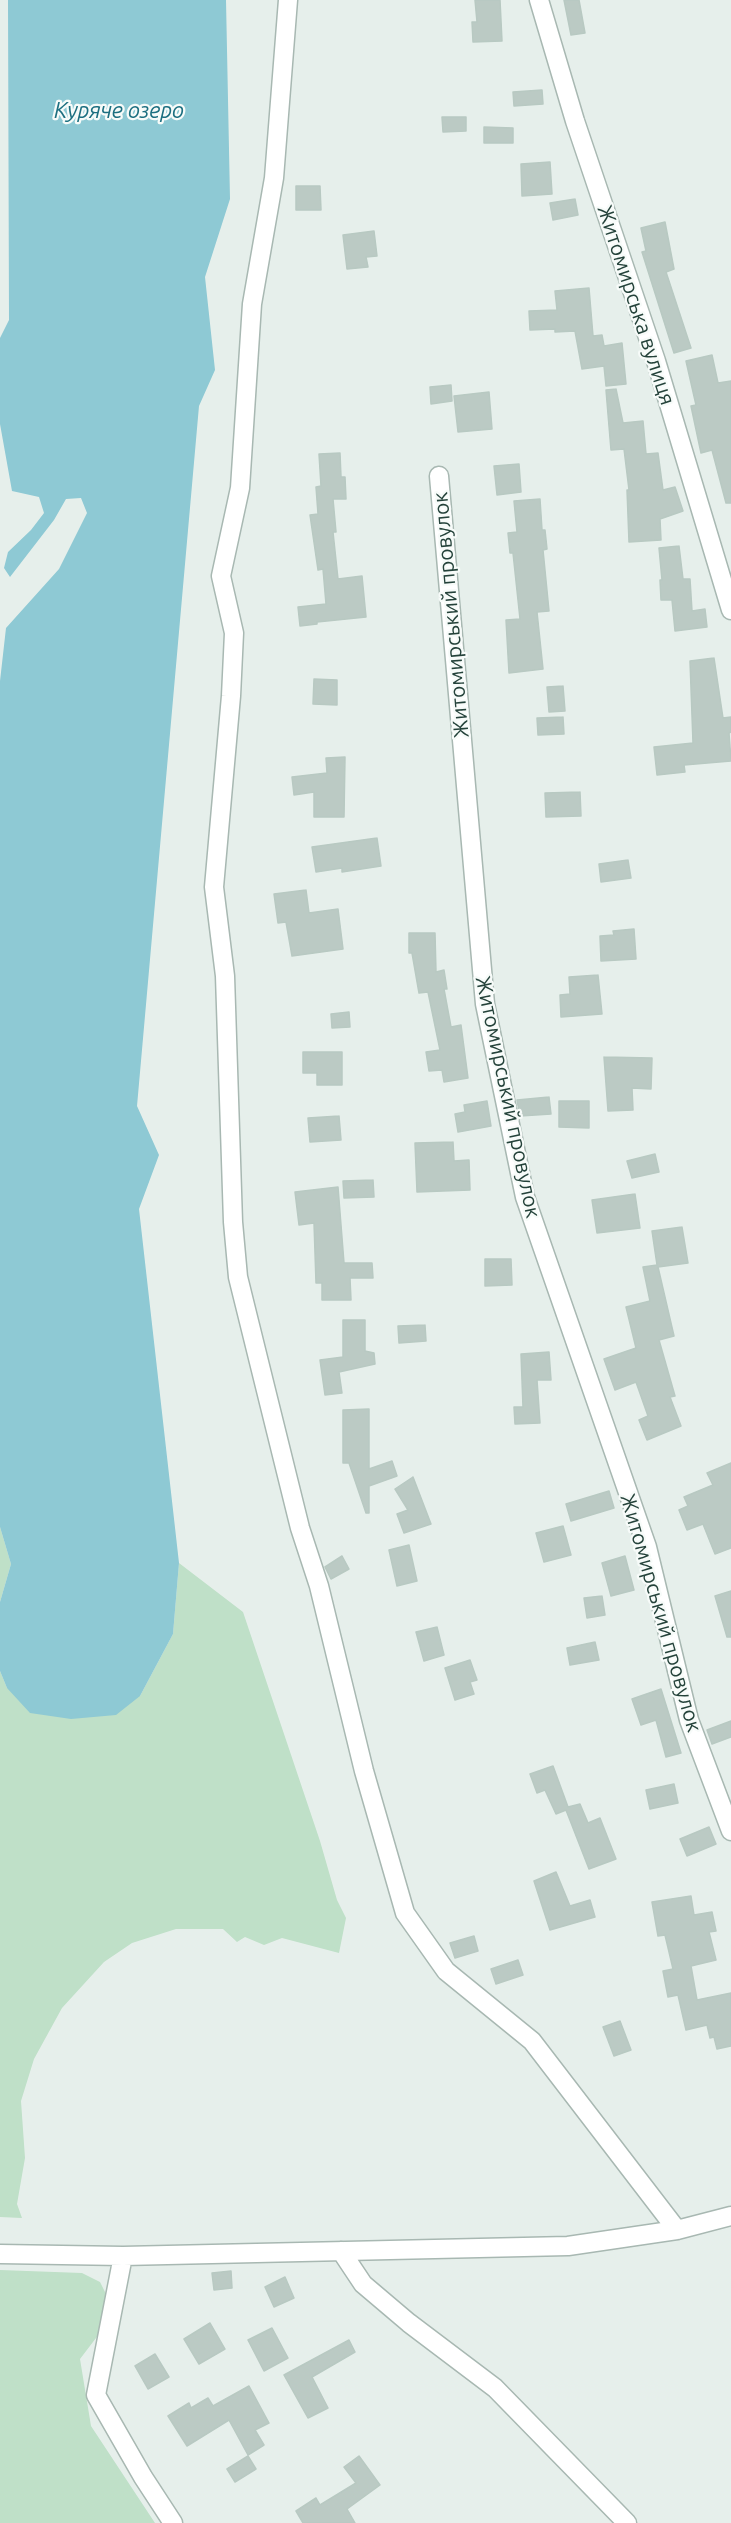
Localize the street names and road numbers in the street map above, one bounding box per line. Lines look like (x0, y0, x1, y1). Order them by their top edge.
street label: Житомирська вулиця (592, 202, 680, 408)
street label: Житомирський провулок (428, 491, 474, 739)
street label: Житомирський провулок (470, 974, 546, 1220)
street label: Житомирський провулок (615, 1491, 707, 1735)

